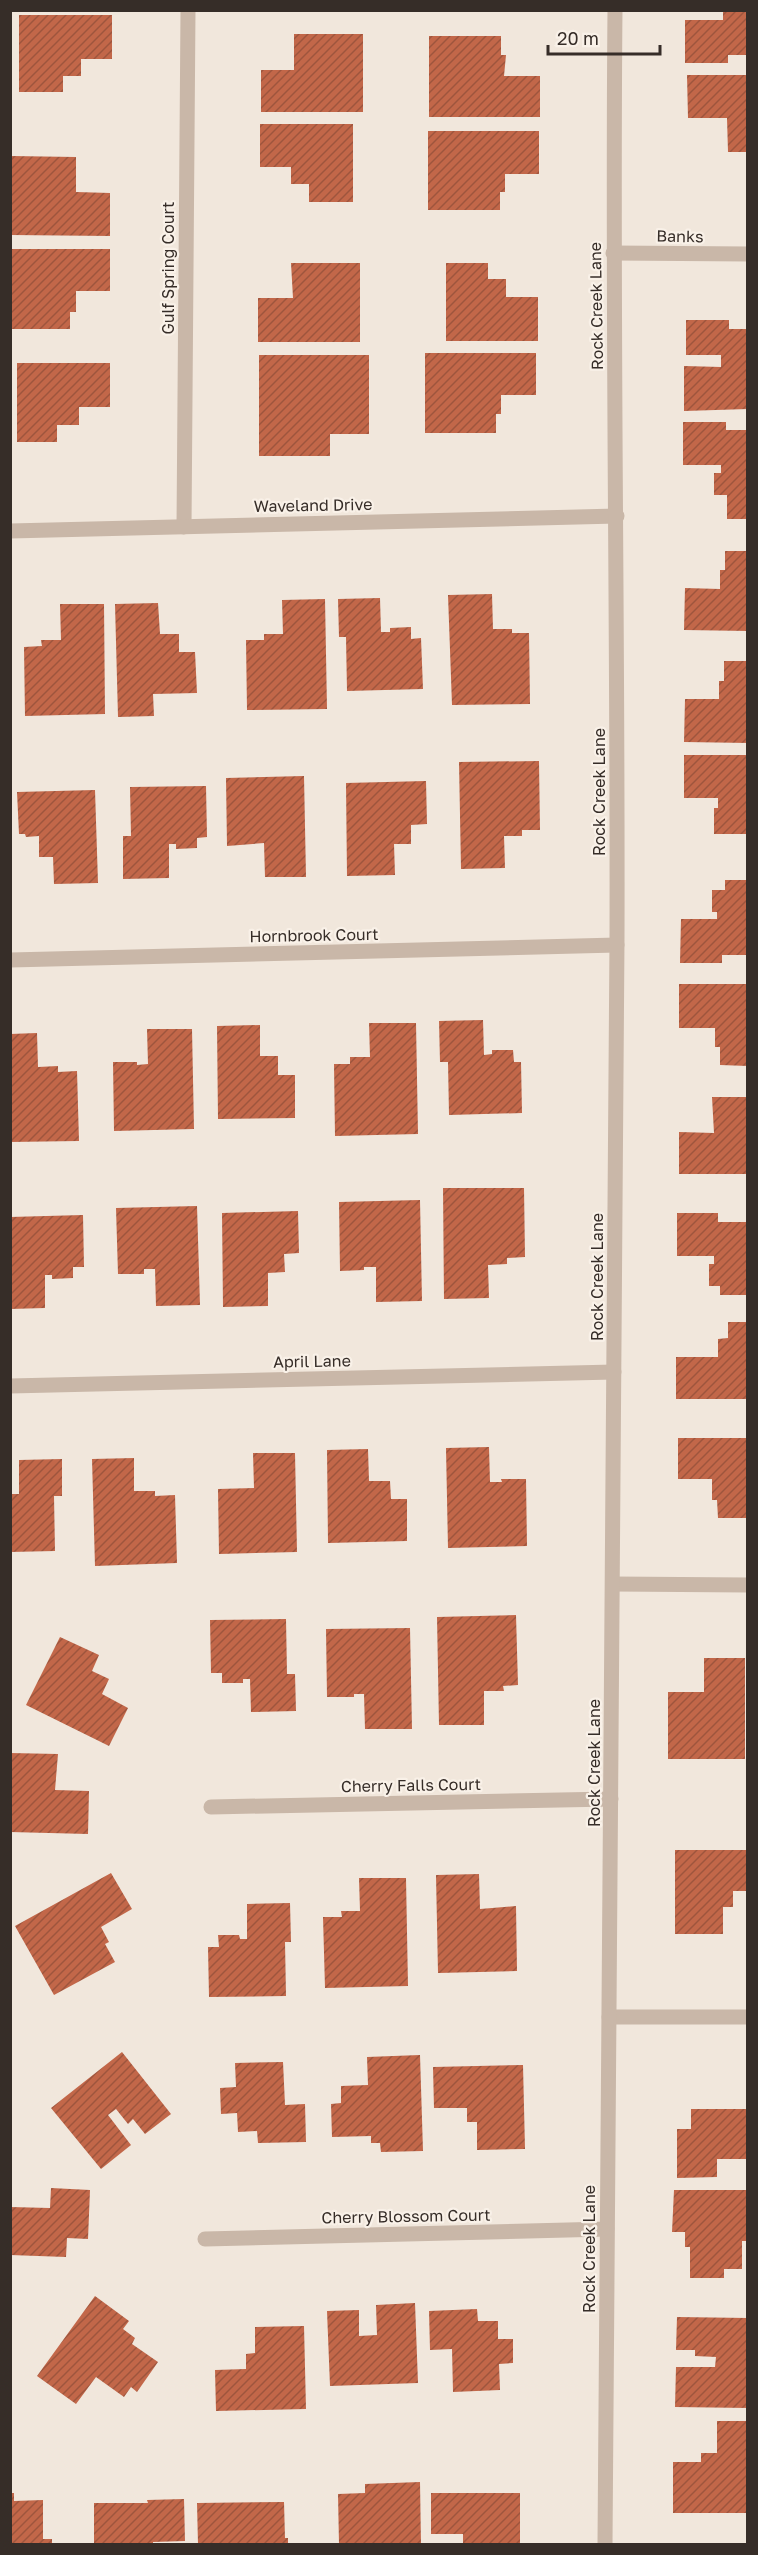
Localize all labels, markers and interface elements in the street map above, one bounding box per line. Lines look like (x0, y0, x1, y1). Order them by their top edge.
scale bar (548, 18, 660, 56)
text: 20 m (557, 27, 599, 49)
street label: Gulf Spring Court (158, 201, 178, 335)
street label: Banks (656, 226, 704, 246)
street label: Rock Creek Lane (585, 242, 607, 370)
street label: Waveland Drive (253, 494, 373, 516)
street label: Rock Creek Lane (589, 728, 609, 856)
street label: Hornbrook Court (249, 924, 379, 946)
street label: Rock Creek Lane (587, 1213, 607, 1341)
street label: April Lane (273, 1350, 351, 1372)
street label: Rock Creek Lane (584, 1699, 604, 1827)
street label: Cherry Falls Court (341, 1774, 481, 1796)
street label: Rock Creek Lane (579, 2185, 599, 2313)
street label: Cherry Blossom Court (321, 2205, 491, 2227)

